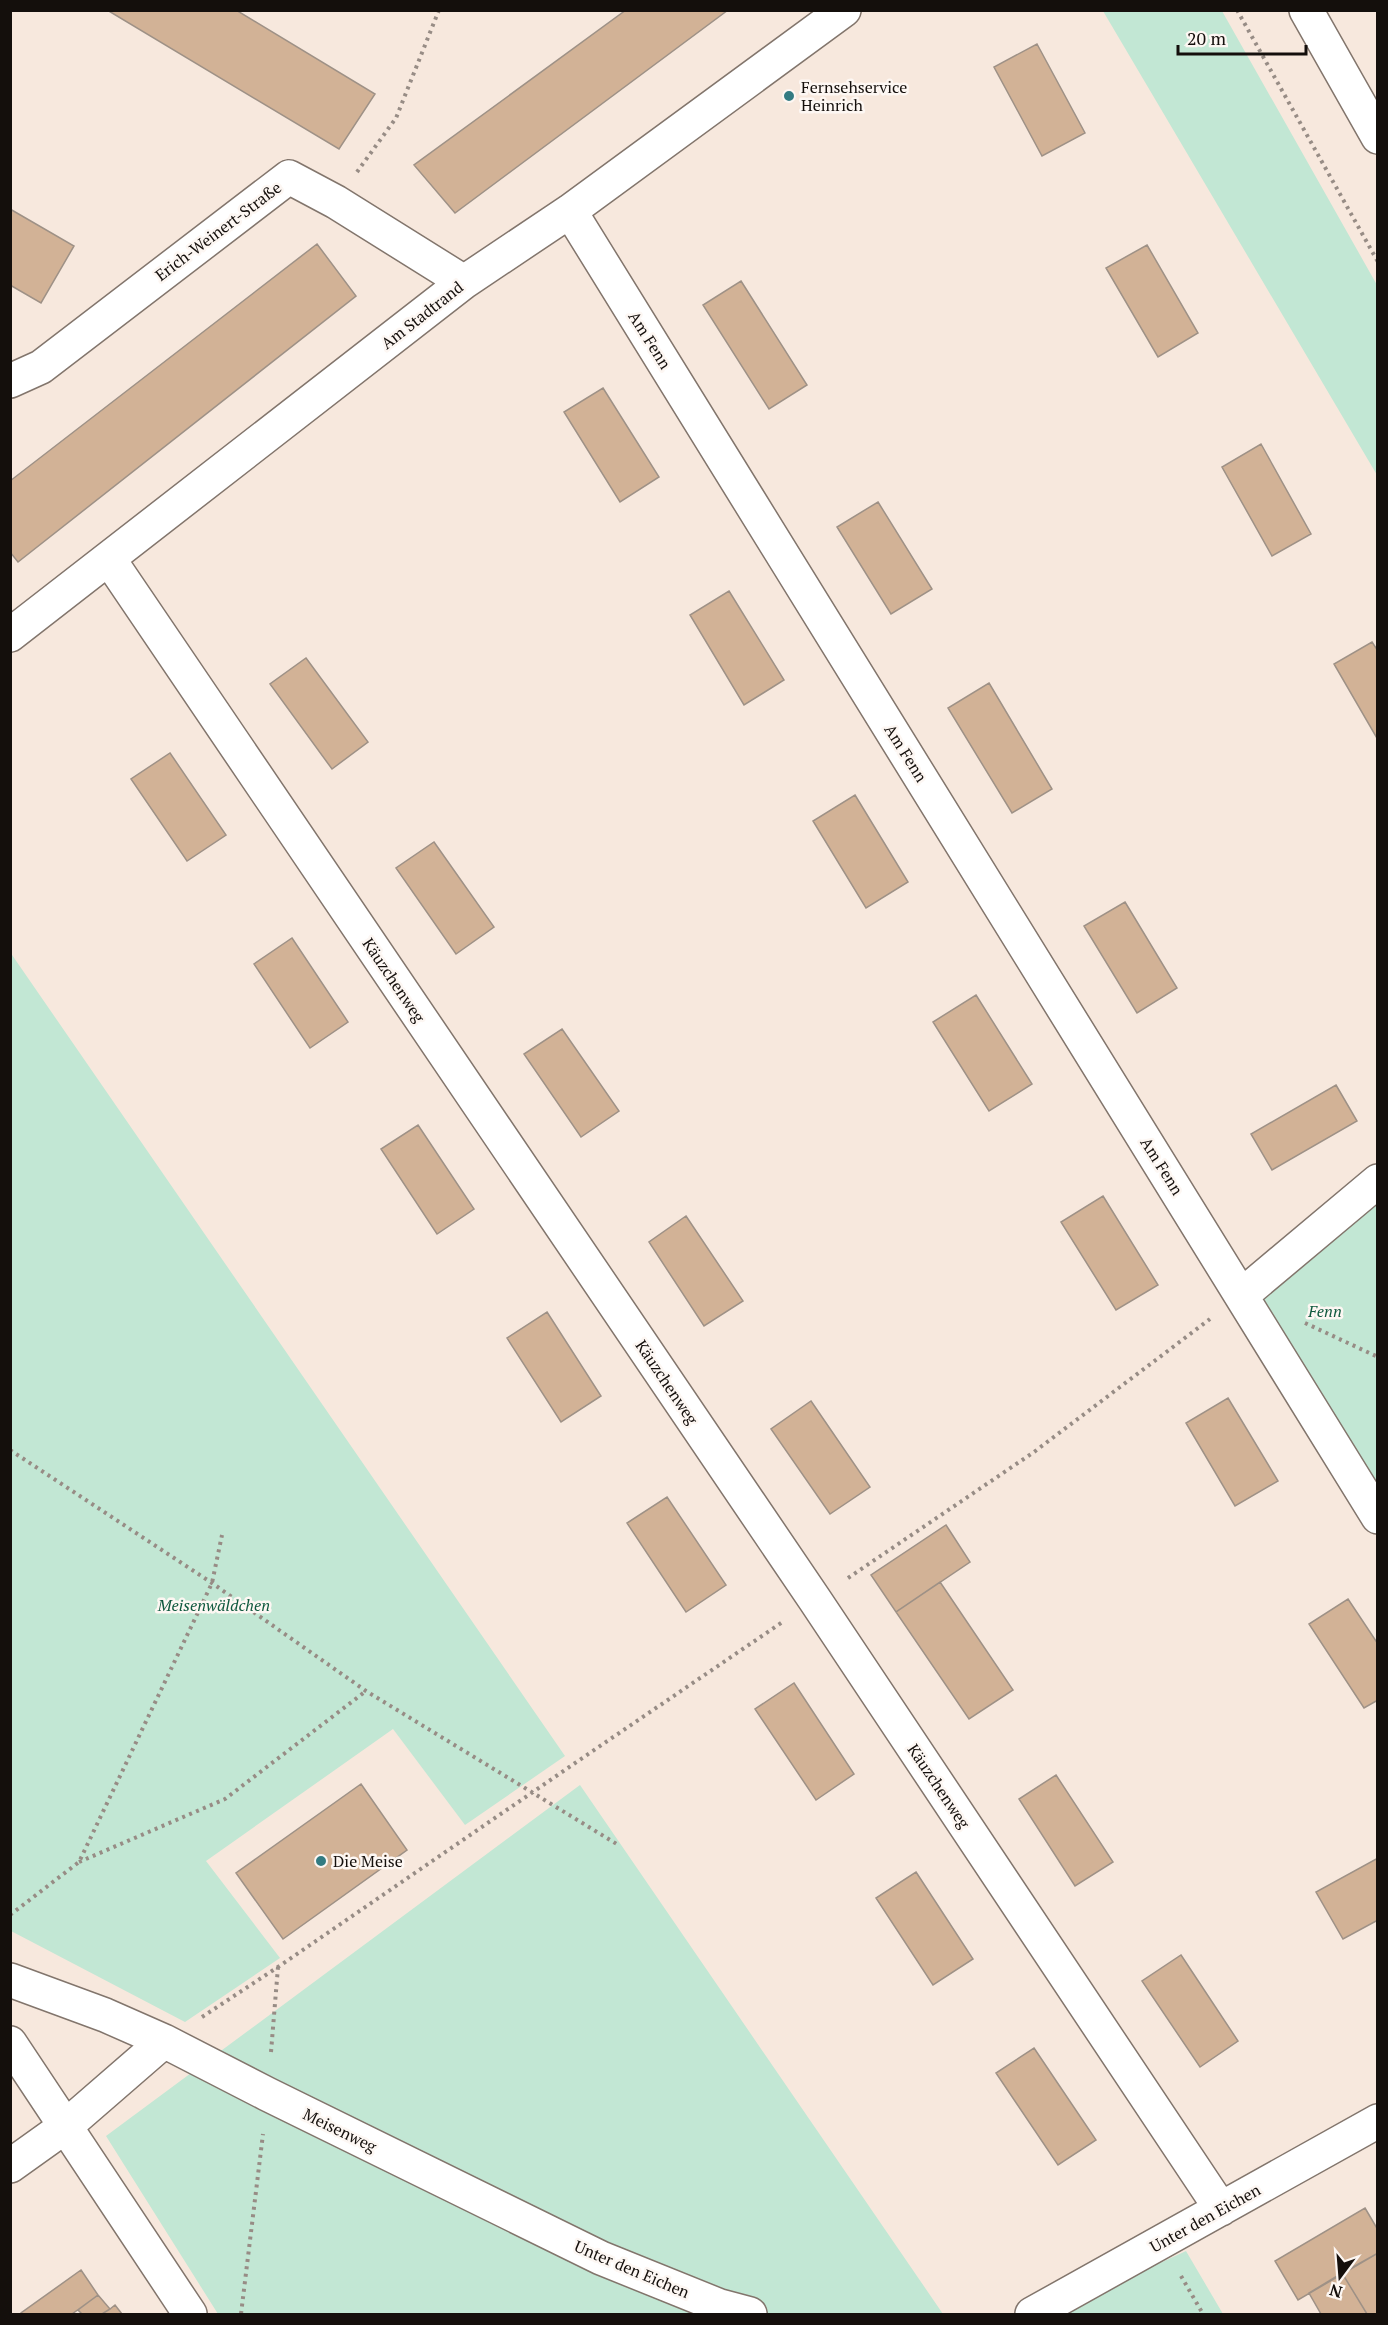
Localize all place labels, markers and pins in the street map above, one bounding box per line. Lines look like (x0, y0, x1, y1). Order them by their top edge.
place label: Fernsehservice Heinrich (801, 76, 907, 116)
marker: Fernsehservice Heinrich (782, 89, 796, 103)
place label: Die Meise (333, 1850, 403, 1872)
marker: Die Meise (314, 1854, 328, 1868)

